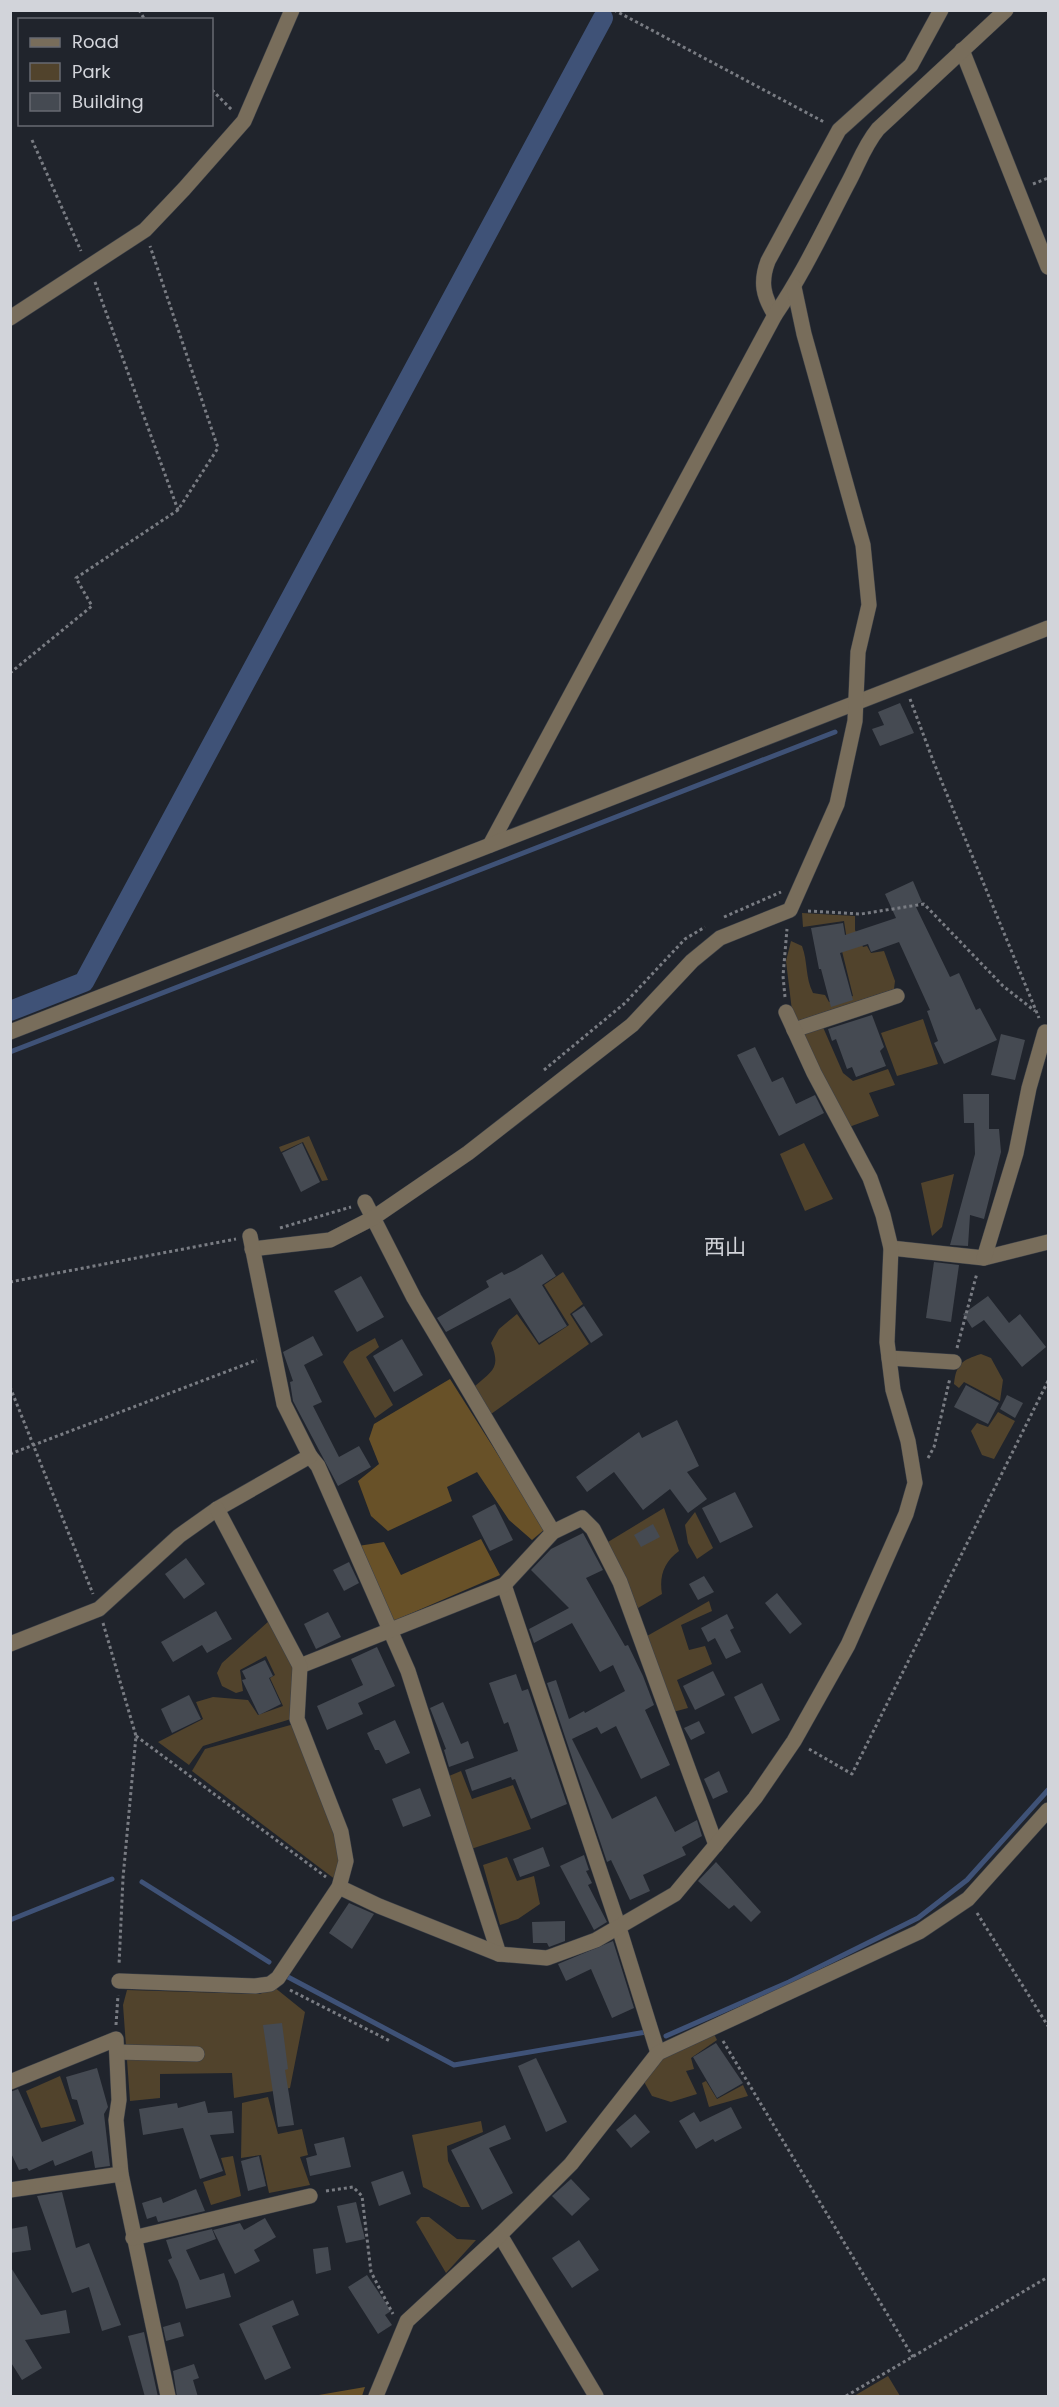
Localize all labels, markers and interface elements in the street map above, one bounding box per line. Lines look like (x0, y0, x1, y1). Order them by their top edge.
legend (18, 18, 213, 126)
text: Road (72, 29, 119, 54)
text: Park (72, 59, 111, 84)
text: Building (72, 89, 144, 114)
district label: 西山 (704, 1232, 746, 1261)

